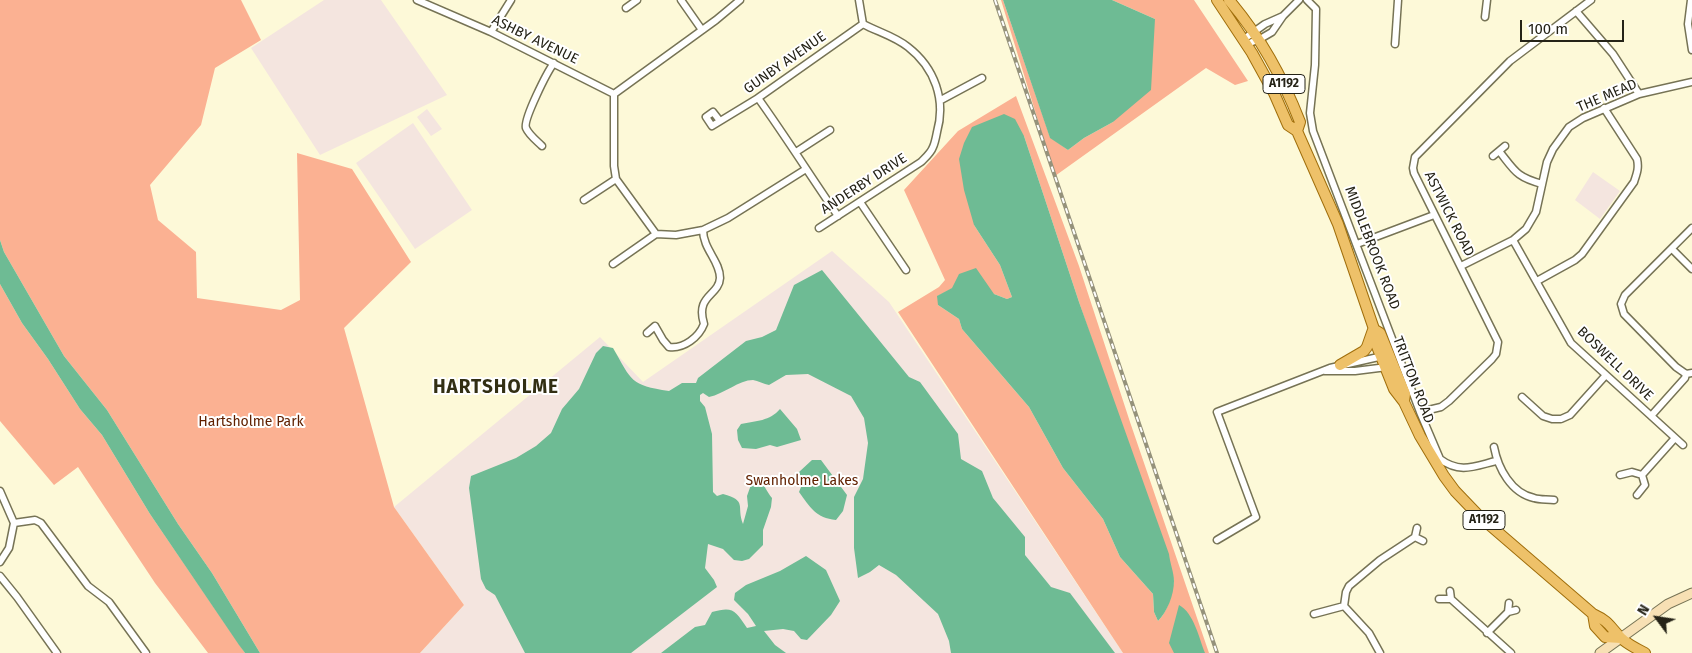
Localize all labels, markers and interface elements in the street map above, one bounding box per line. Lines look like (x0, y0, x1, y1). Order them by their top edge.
scale bar (1522, 10, 1626, 42)
street label: ASHBY AVENUE (489, 12, 581, 68)
text: 100 m (1528, 20, 1568, 38)
street label: GUNBY AVENUE (741, 28, 829, 98)
road number: A1192 (1263, 74, 1305, 94)
street label: THE MEAD (1575, 76, 1639, 116)
street label: ANDERBY DRIVE (818, 150, 910, 218)
street label: ASTWICK ROAD (1420, 169, 1478, 259)
street label: MIDDLEBROOK ROAD (1341, 184, 1403, 312)
street label: BOSWELL DRIVE (1573, 323, 1657, 405)
street label: TRITTON ROAD (1389, 334, 1437, 426)
district label: HARTSHOLME (432, 377, 560, 399)
park label: Hartsholme Park (198, 414, 304, 430)
park label: Swanholme Lakes (746, 473, 858, 489)
road number: A1192 (1463, 510, 1505, 530)
north arrow (1632, 593, 1682, 643)
text: N (1634, 602, 1653, 618)

